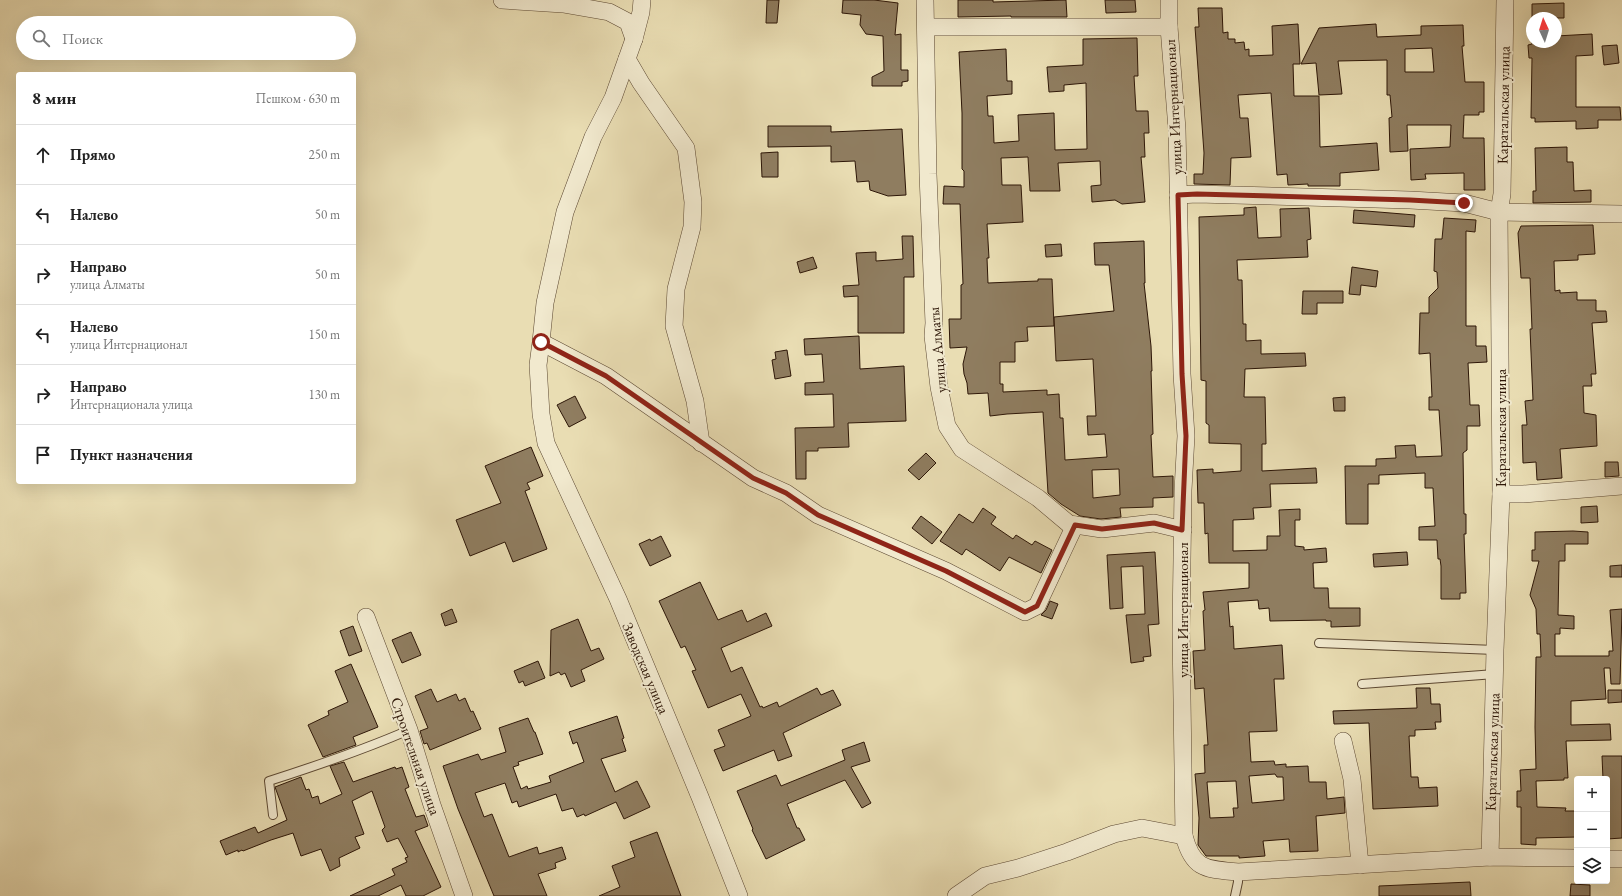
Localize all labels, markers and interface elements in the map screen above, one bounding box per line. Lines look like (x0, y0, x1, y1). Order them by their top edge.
north arrow (1526, 12, 1562, 48)
search box (16, 16, 356, 60)
icon: search (30, 27, 52, 49)
text: Поиск (62, 29, 103, 48)
street label: улица Интернационал (1160, 39, 1186, 175)
street label: Каратальская улица (1492, 46, 1514, 164)
text: 8 мин (32, 87, 76, 109)
text: Пешком · 630 m (256, 90, 340, 107)
icon: ahead (32, 144, 54, 166)
text: Прямо (70, 145, 115, 164)
text: 250 m (309, 146, 340, 163)
route end (1455, 194, 1473, 212)
icon: left (32, 204, 54, 226)
text: Налево (70, 205, 118, 224)
text: 50 m (315, 206, 340, 223)
text: Направо (70, 257, 127, 276)
icon: right (32, 264, 54, 286)
text: 50 m (315, 266, 340, 283)
text: улица Алматы (70, 276, 145, 293)
street label: улица Алматы (924, 306, 950, 394)
text: Налево (70, 317, 118, 336)
icon: left (32, 324, 54, 346)
text: 150 m (309, 326, 340, 343)
route start (532, 333, 550, 351)
text: улица Интернационал (70, 336, 187, 353)
street label: Каратальская улица (1491, 369, 1510, 487)
text: Направо (70, 377, 127, 396)
icon: right (32, 384, 54, 406)
text: 130 m (309, 386, 340, 403)
text: Интернационала улица (70, 396, 193, 413)
icon: arrive (32, 444, 54, 466)
text: Пункт назначения (70, 445, 193, 464)
street label: улица Интернационал (1173, 542, 1192, 678)
street label: Заводская улица (618, 619, 674, 717)
street label: Каратальская улица (1480, 693, 1504, 811)
street label: Строительная улица (387, 695, 445, 817)
map controls (1574, 776, 1610, 884)
button: + (1574, 776, 1610, 812)
button: − (1574, 812, 1610, 848)
button: layers (1574, 848, 1610, 884)

